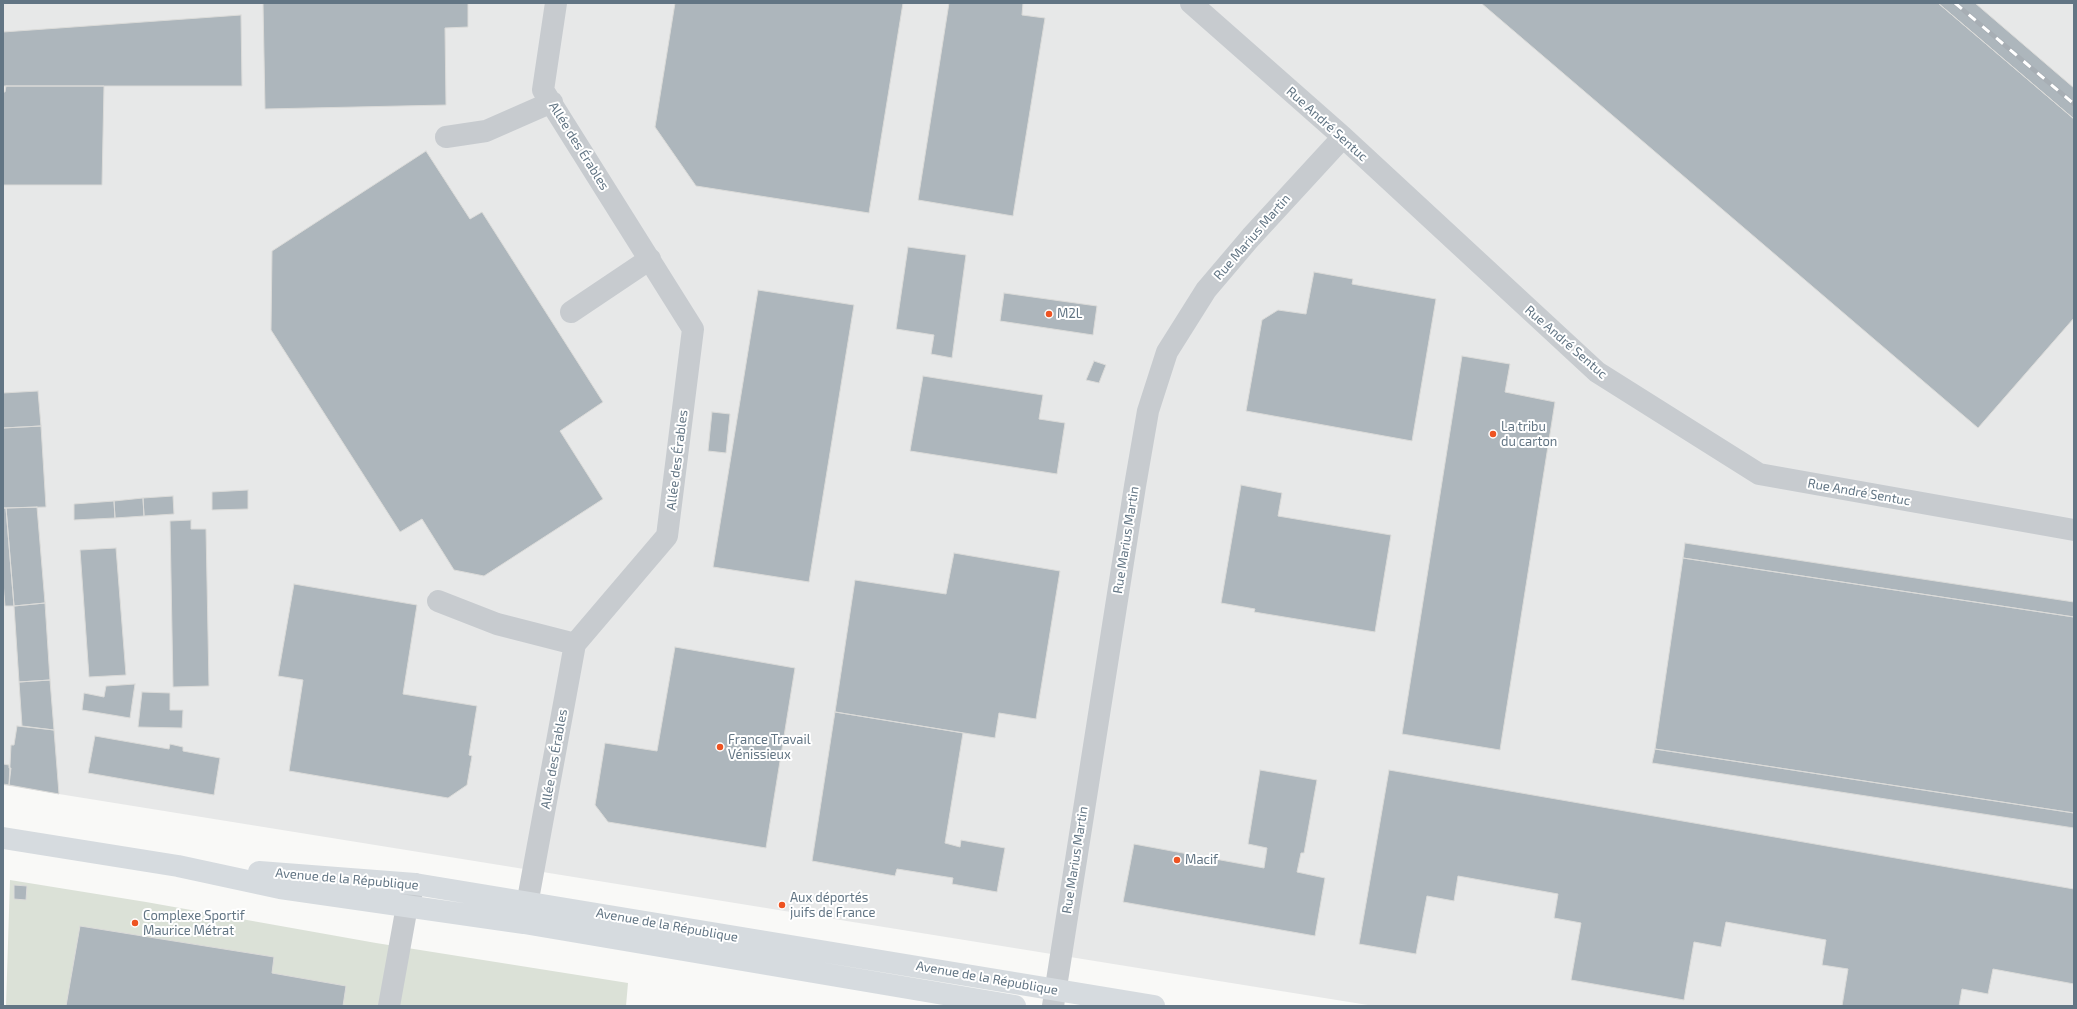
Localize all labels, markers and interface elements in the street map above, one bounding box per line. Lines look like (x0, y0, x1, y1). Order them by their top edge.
street label: Rue André Sentuc (1283, 83, 1371, 165)
street label: Allée des Érables (546, 99, 612, 193)
street label: Rue Marius Martin (1210, 191, 1294, 283)
street label: Rue André Sentuc (1522, 302, 1610, 382)
place label: M2L (1057, 306, 1082, 322)
marker: M2L (1044, 309, 1054, 319)
street label: Allée des Érables (663, 409, 691, 511)
place label: La tribu du carton (1501, 419, 1557, 450)
marker: La tribu du carton (1488, 429, 1498, 439)
street label: Rue André Sentuc (1806, 475, 1912, 509)
street label: Rue Marius Martin (1110, 485, 1142, 595)
street label: Allée des Érables (538, 708, 570, 810)
place label: France Travail Vénissieux (728, 732, 811, 763)
marker: France Travail Vénissieux (715, 742, 725, 752)
street label: Rue Marius Martin (1059, 805, 1091, 915)
place label: Macif (1185, 852, 1218, 868)
marker: Macif (1172, 855, 1182, 865)
street label: Avenue de la République (275, 865, 419, 893)
place label: Aux déportés juifs de France (790, 890, 876, 921)
marker: Aux déportés juifs de France (777, 900, 787, 910)
street label: Avenue de la République (595, 905, 739, 945)
place label: Complexe Sportif Maurice Métrat (143, 908, 245, 939)
marker: Complexe Sportif Maurice Métrat (130, 918, 140, 928)
street label: Avenue de la République (915, 958, 1059, 998)

